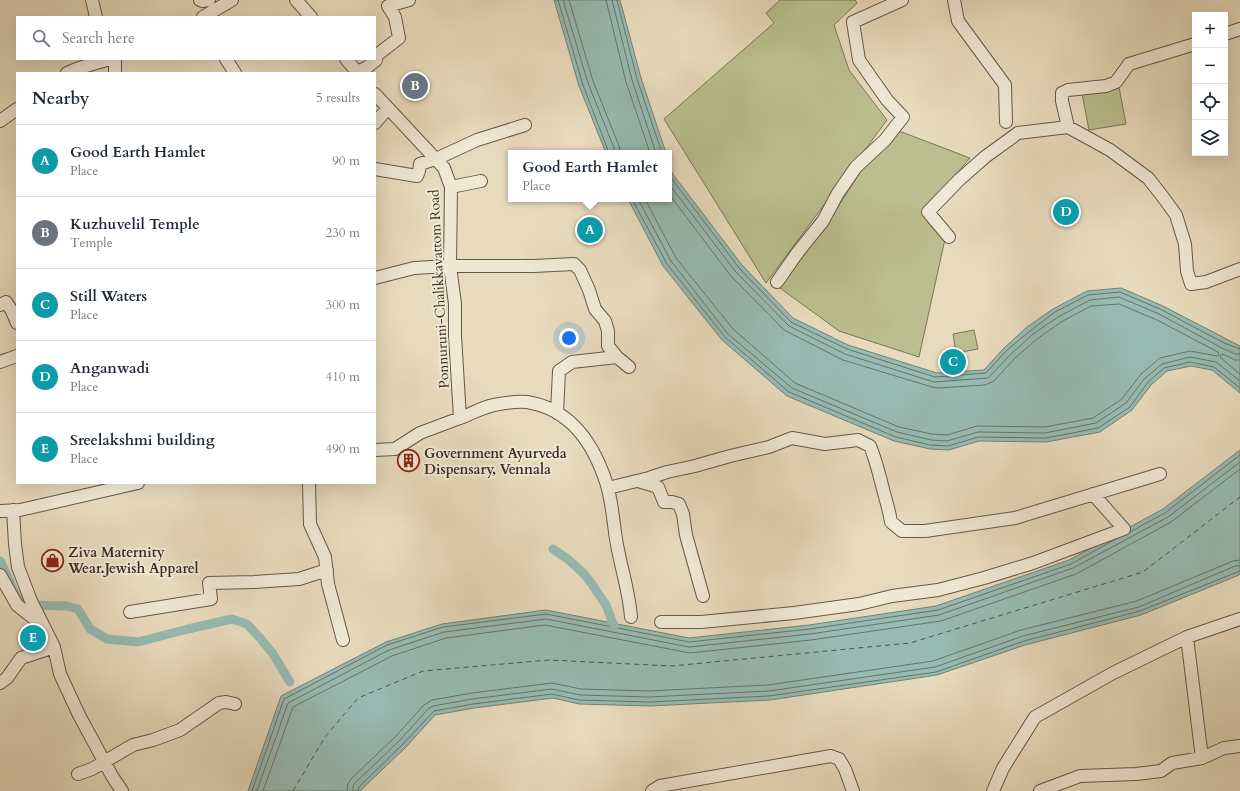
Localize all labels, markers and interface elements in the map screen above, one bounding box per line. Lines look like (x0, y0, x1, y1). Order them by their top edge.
map controls (1192, 12, 1228, 156)
button: + (1192, 12, 1228, 48)
search box (16, 16, 376, 60)
icon: search (30, 27, 52, 49)
text: Search here (62, 28, 135, 48)
button: − (1192, 48, 1228, 84)
pin: B (402, 71, 428, 101)
button: locate (1192, 84, 1228, 120)
text: Nearby (32, 87, 89, 110)
text: 5 results (316, 89, 360, 107)
button: layers (1192, 120, 1228, 156)
text: Good Earth Hamlet (70, 142, 206, 162)
popup (508, 150, 672, 202)
text: A (40, 152, 50, 170)
text: 90 m (332, 152, 360, 170)
text: Good Earth Hamlet (522, 157, 658, 177)
text: Place (70, 162, 98, 180)
text: Place (522, 177, 551, 195)
street label: Ponnuruni-Chalikkavattom Road (424, 188, 454, 389)
pin: D (1053, 197, 1079, 227)
text: Kuzhuvelil Temple (70, 214, 200, 234)
pin: A (577, 215, 603, 245)
text: B (40, 224, 50, 242)
text: 230 m (326, 224, 360, 242)
text: Temple (70, 234, 113, 252)
text: Still Waters (70, 286, 147, 306)
text: C (40, 296, 50, 314)
text: 300 m (326, 296, 360, 314)
text: Place (70, 306, 98, 324)
your location (559, 328, 579, 348)
pin: C (940, 347, 966, 377)
text: Anganwadi (70, 358, 149, 378)
text: D (39, 368, 51, 386)
text: 410 m (326, 368, 360, 386)
text: Place (70, 378, 98, 396)
text: Sreelakshmi building (70, 430, 215, 450)
text: E (41, 440, 49, 458)
text: 490 m (326, 440, 360, 458)
place label: Government Ayurveda Dispensary, Vennala (424, 444, 567, 479)
building icon: Government Ayurveda Dispensary, Vennala (395, 448, 421, 474)
text: Place (70, 450, 98, 468)
place label: Ziva Maternity Wear.Jewish Apparel (67, 543, 199, 578)
shop icon: Ziva Maternity Wear.Jewish Apparel (39, 547, 65, 573)
pin: E (20, 623, 46, 653)

